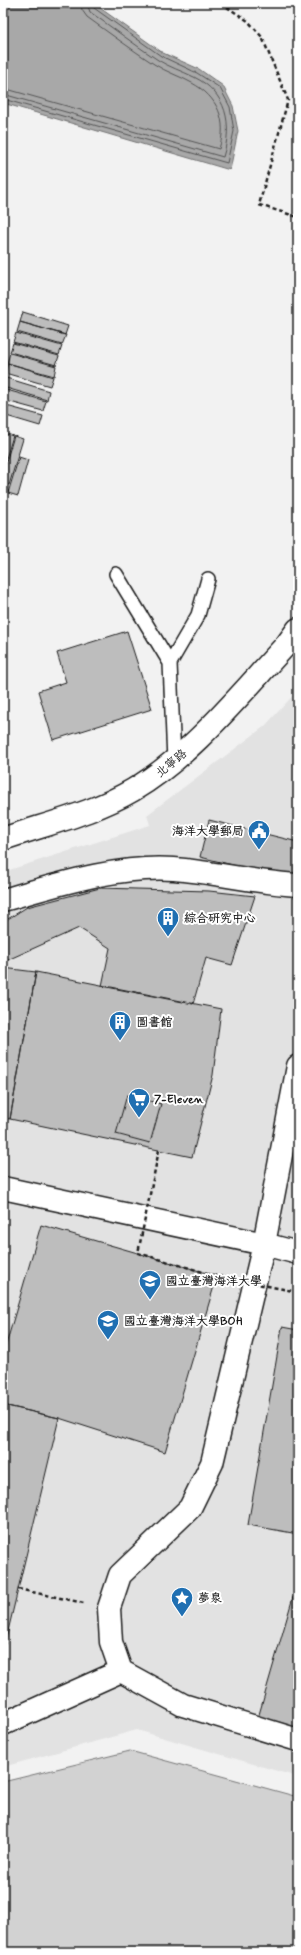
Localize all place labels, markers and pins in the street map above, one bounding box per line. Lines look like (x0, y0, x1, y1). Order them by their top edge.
public building icon: 海洋大學郵局 (246, 818, 272, 851)
place label: 海洋大學郵局 (172, 824, 244, 840)
building icon: 綜合研究中心 (155, 905, 181, 938)
place label: 綜合研究中心 (184, 911, 256, 927)
building icon: 圖書館 (107, 1009, 133, 1042)
place label: 圖書館 (136, 1015, 173, 1031)
supermarket icon: 7-Eleven (126, 1086, 152, 1119)
place label: 7-Eleven (154, 1092, 204, 1108)
school or university icon: 國立臺灣海洋大學 (137, 1268, 163, 1301)
place label: 國立臺灣海洋大學 (166, 1274, 262, 1290)
school or university icon: 國立臺灣海洋大學BOH (95, 1308, 121, 1341)
place label: 國立臺灣海洋大學BOH (124, 1314, 243, 1330)
place icon: 夢泉 (169, 1585, 195, 1618)
place label: 夢泉 (198, 1591, 222, 1607)

